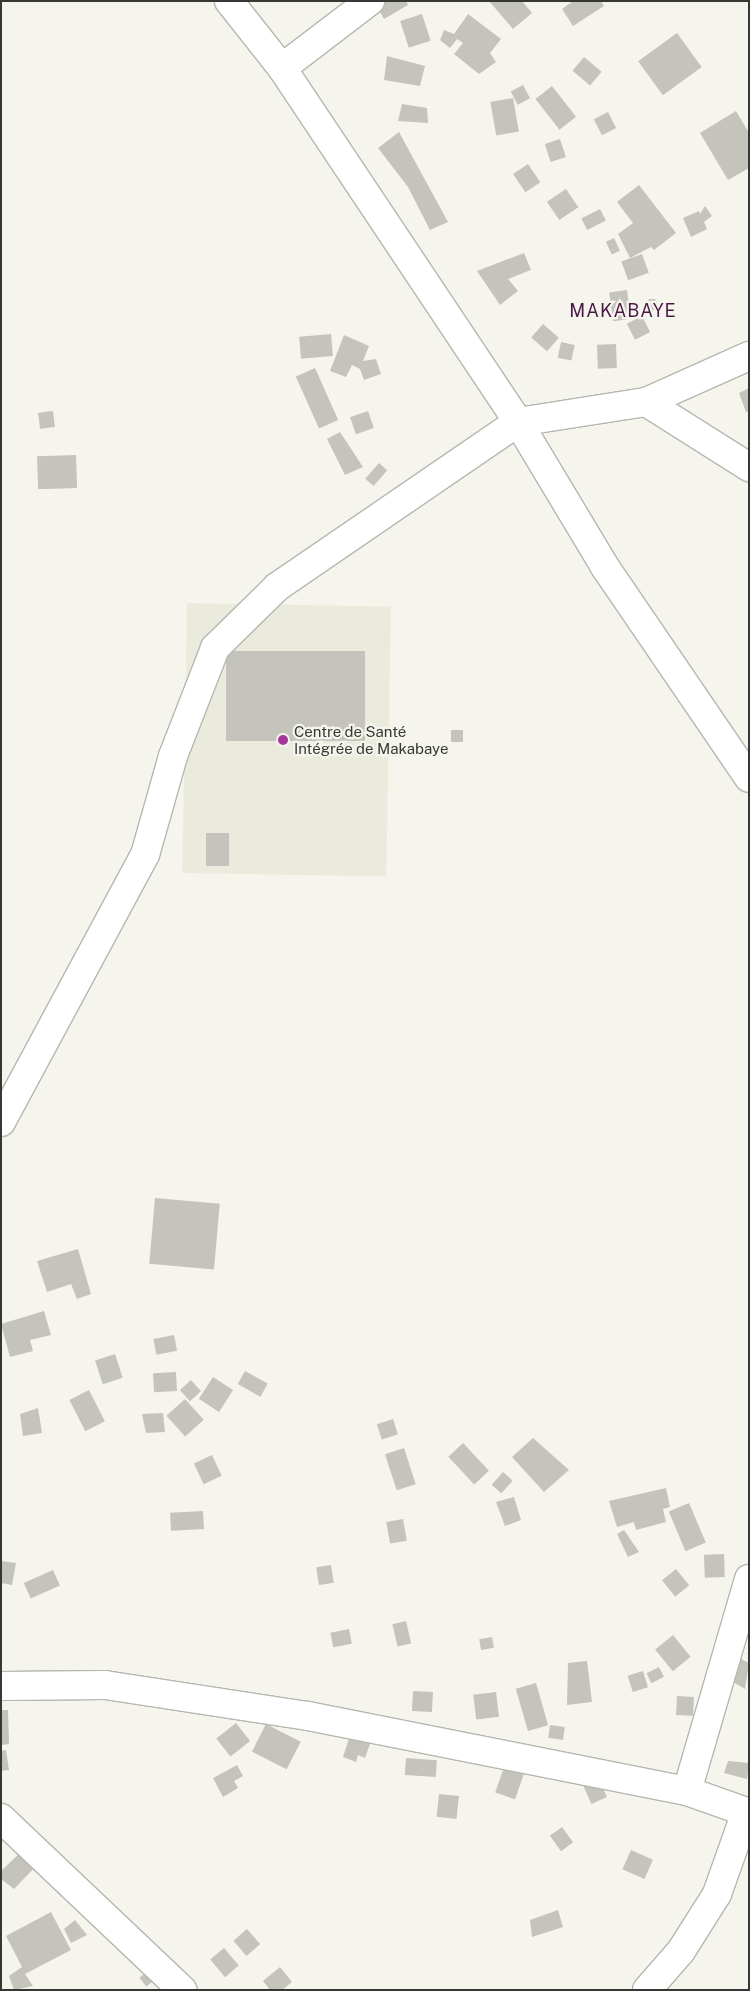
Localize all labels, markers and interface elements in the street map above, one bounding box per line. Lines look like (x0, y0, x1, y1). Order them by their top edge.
district label: MAKABAYE (568, 300, 678, 322)
place label: Centre de Santé Intégrée de Makabaye (294, 722, 449, 757)
marker: Centre de Santé Intégrée de Makabaye (276, 733, 290, 747)

